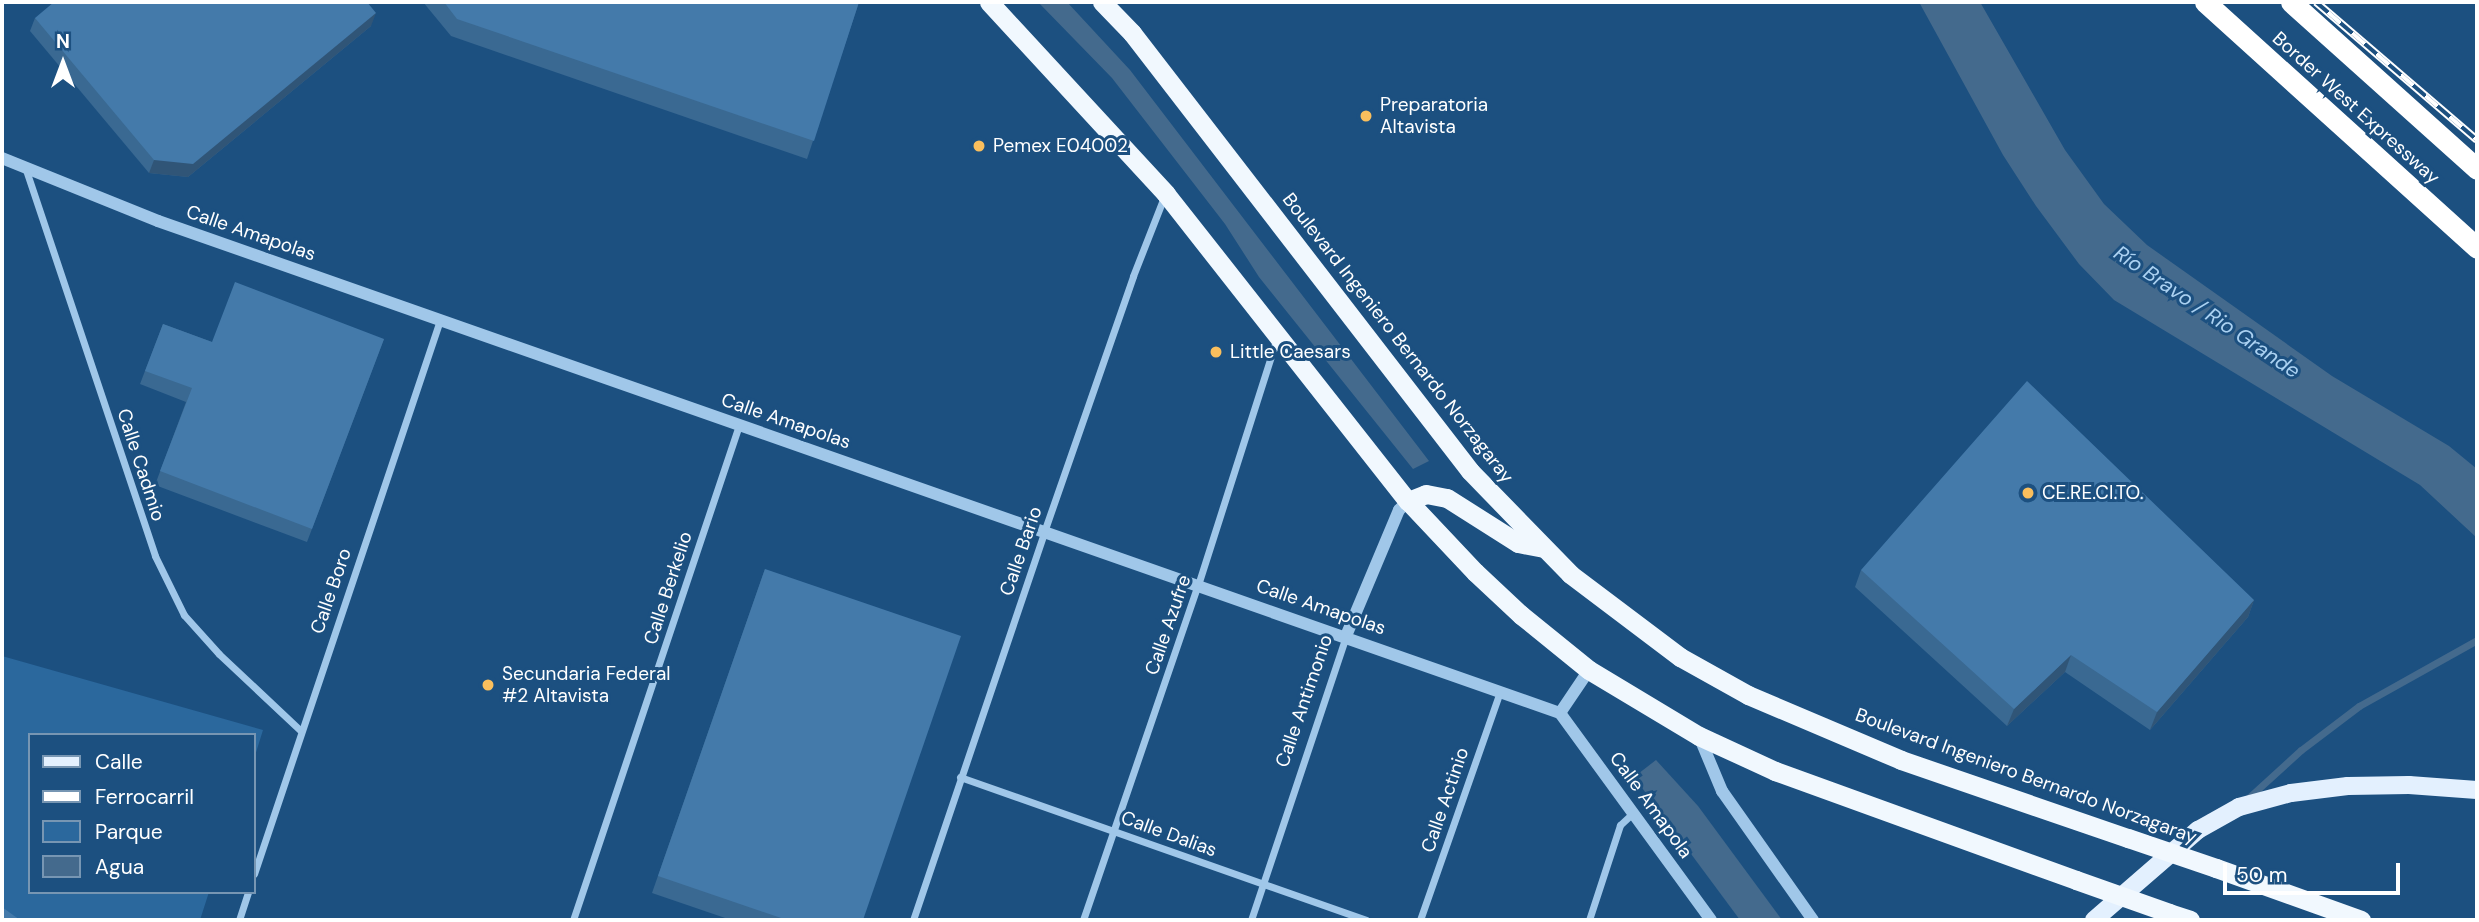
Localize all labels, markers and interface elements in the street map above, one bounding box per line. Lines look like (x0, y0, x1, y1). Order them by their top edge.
street label: Border West Expressway (2268, 27, 2444, 189)
north arrow (28, 28, 98, 98)
text: N (56, 29, 70, 54)
place label: Preparatoria Altavista (1380, 94, 1488, 138)
marker: Preparatoria Altavista (1358, 108, 1374, 124)
place label: Pemex E04002 (993, 135, 1128, 157)
marker: Pemex E04002 (971, 138, 987, 154)
street label: Boulevard Ingeniero Bernardo Norzagaray (1278, 188, 1518, 488)
street label: Calle Amapolas (183, 200, 319, 266)
water label: Río Bravo / Rio Grande (2109, 240, 2305, 384)
place label: Little Caesars (1230, 341, 1351, 363)
marker: Little Caesars (1208, 344, 1224, 360)
street label: Calle Amapolas (718, 388, 854, 454)
street label: Calle Cadmio (112, 406, 170, 524)
place label: CE.RE.CI.TO. (2042, 482, 2144, 504)
marker: CE.RE.CI.TO. (2020, 485, 2036, 501)
street label: Calle Bario (995, 503, 1047, 599)
street label: Calle Berkelio (639, 529, 697, 647)
street label: Calle Boro (306, 545, 356, 637)
street label: Calle Azufre (1140, 572, 1196, 678)
street label: Calle Amapolas (1253, 574, 1389, 640)
street label: Calle Antimonio (1271, 632, 1337, 770)
place label: Secundaria Federal #2 Altavista (502, 663, 671, 707)
marker: Secundaria Federal #2 Altavista (480, 677, 496, 693)
street label: Boulevard Ingeniero Bernardo Norzagaray (1852, 703, 2200, 849)
legend (28, 733, 256, 894)
street label: Calle Actinio (1416, 744, 1474, 856)
street label: Calle Amapola (1605, 747, 1697, 863)
text: Calle (95, 748, 143, 776)
text: Ferrocarril (95, 783, 194, 811)
street label: Calle Dalias (1118, 806, 1220, 862)
text: Parque (95, 818, 163, 846)
scale bar (2227, 848, 2404, 892)
text: Agua (95, 853, 144, 881)
text: 50 m (2236, 861, 2287, 889)

